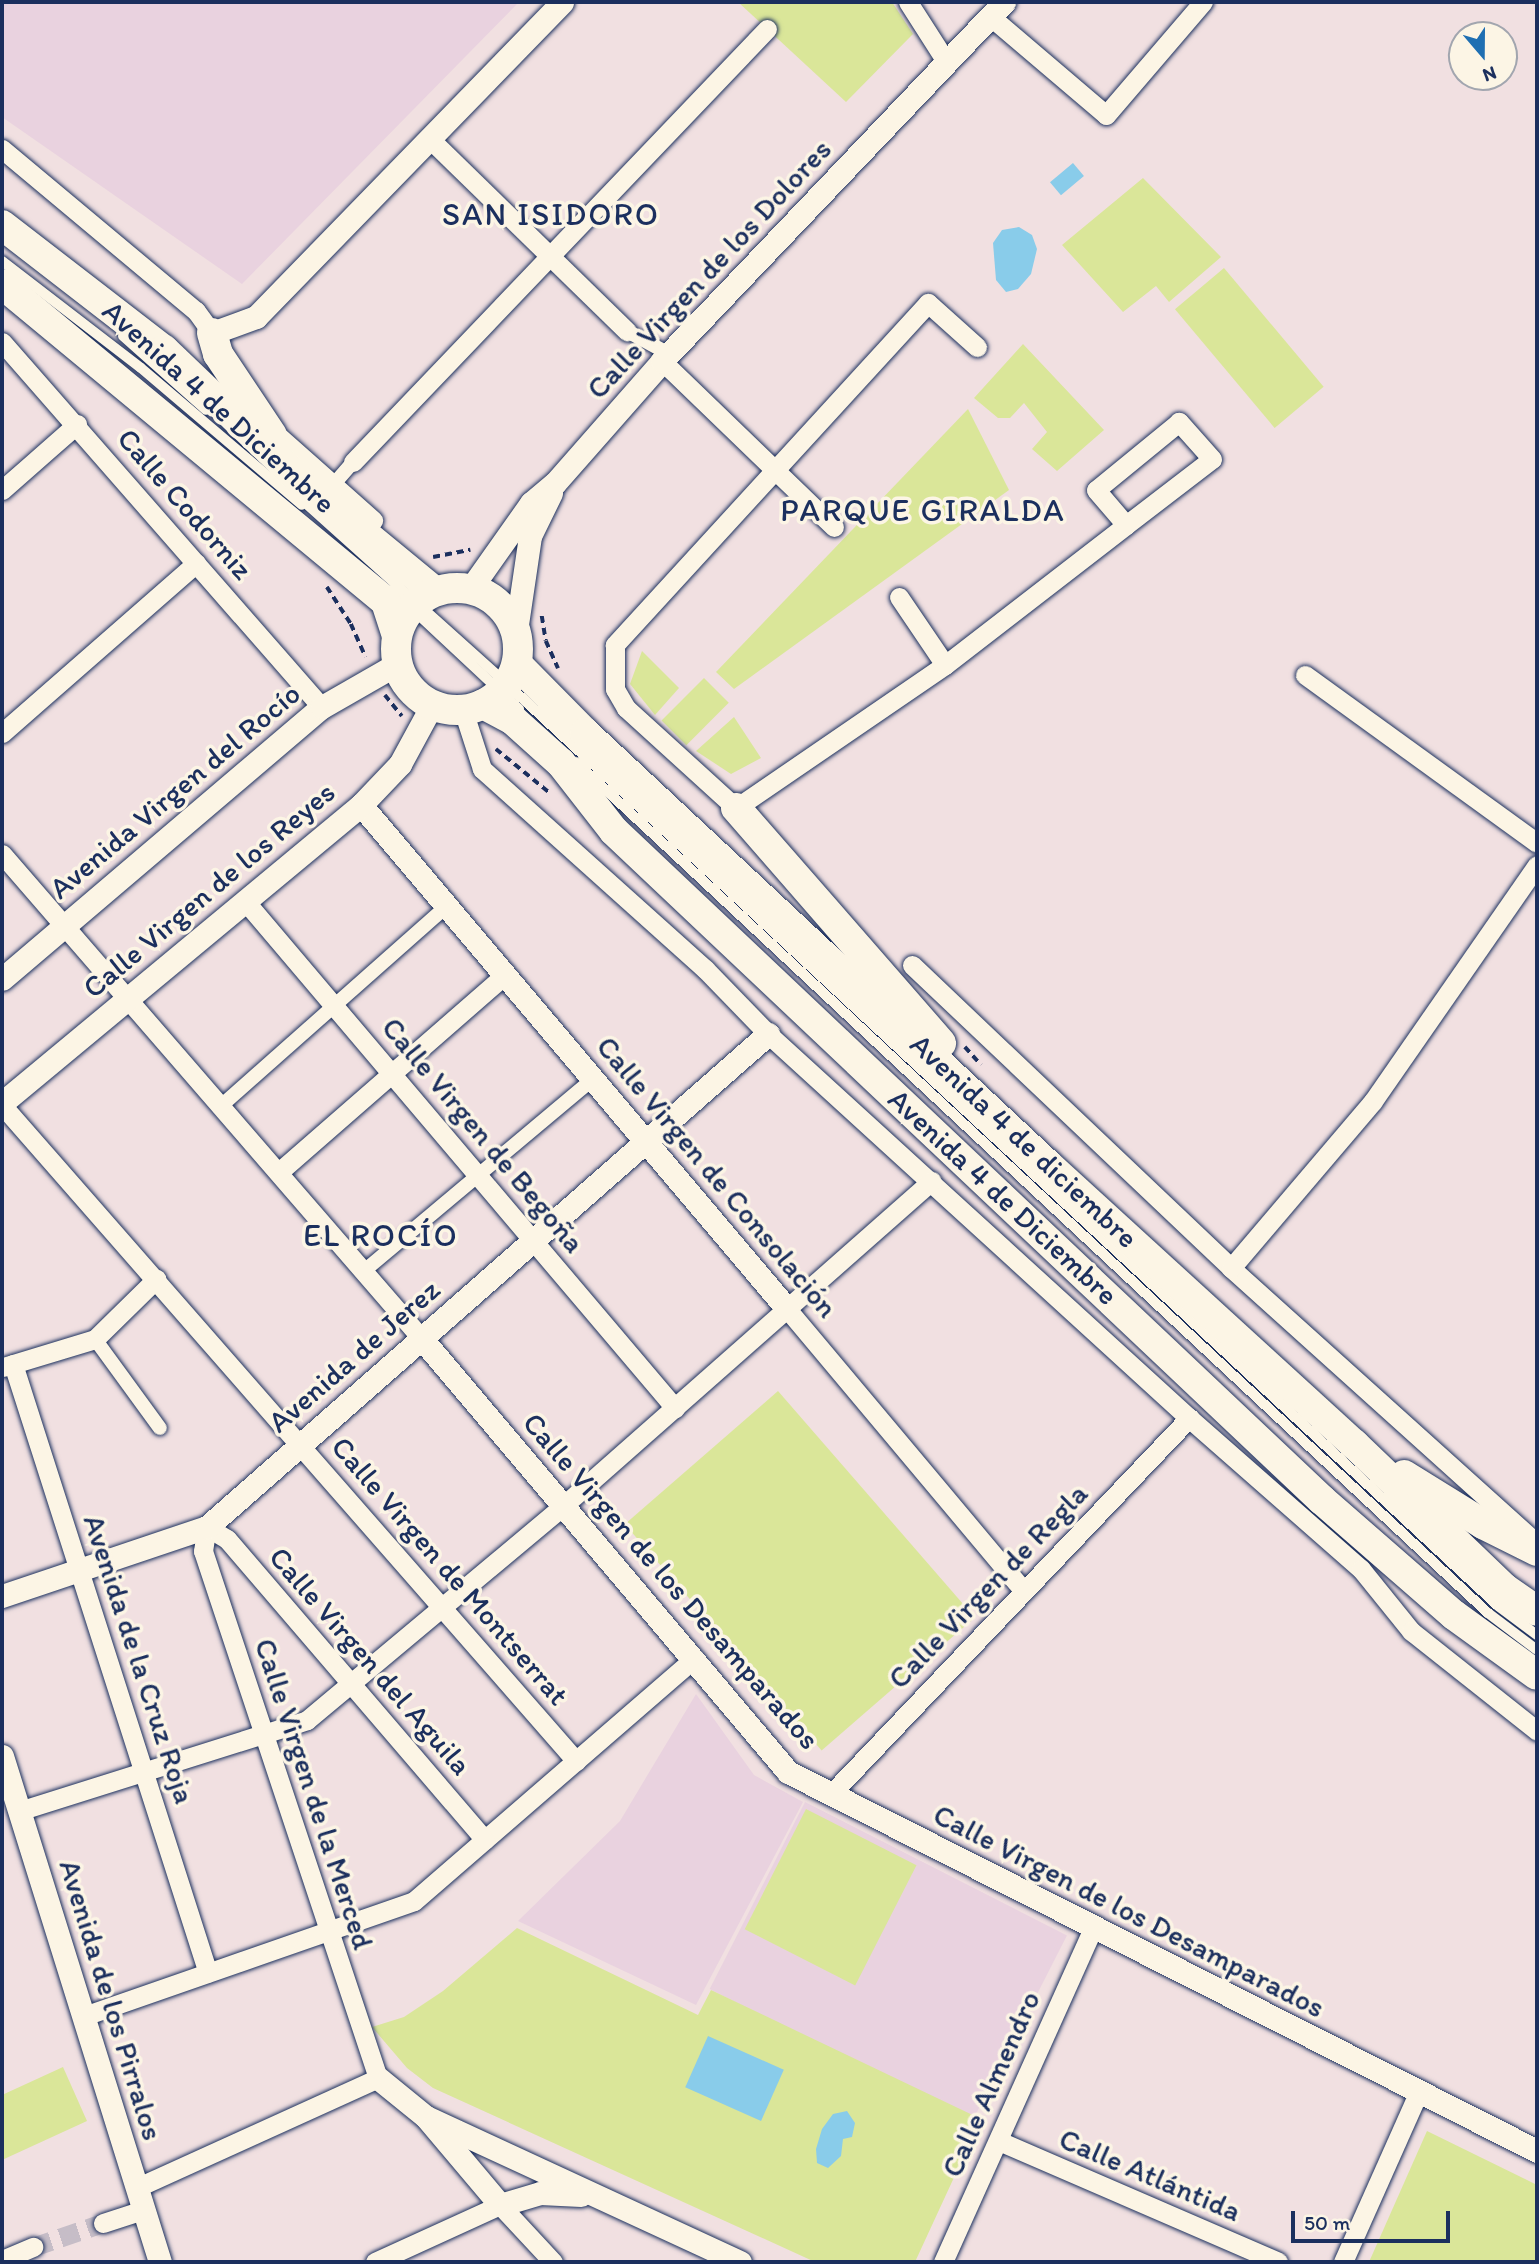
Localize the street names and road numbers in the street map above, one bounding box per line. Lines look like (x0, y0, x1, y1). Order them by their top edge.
street label: Calle Virgen de los Dolores (579, 131, 839, 407)
street label: Avenida 4 de Diciembre (95, 293, 343, 521)
street label: Calle Codorniz (109, 421, 261, 587)
street label: Avenida Virgen del Rocío (42, 676, 308, 906)
street label: Calle Virgen de los Reyes (75, 774, 343, 1006)
street label: Calle Virgen de Begoña (374, 1009, 592, 1261)
street label: Avenida 4 de diciembre (903, 1026, 1145, 1256)
street label: Calle Virgen de Consolación (588, 1028, 846, 1326)
street label: Avenida 4 de Diciembre (881, 1081, 1125, 1313)
street label: Avenida de Jerez (261, 1272, 447, 1440)
street label: Calle Virgen de los Desamparados (515, 1405, 827, 1757)
street label: Calle Virgen de Montserrat (323, 1429, 577, 1713)
street label: Calle Virgen de Regla (881, 1476, 1095, 1696)
street label: Avenida de la Cruz Roja (75, 1510, 203, 1808)
street label: Calle Virgen del Aguila (261, 1539, 479, 1783)
street label: Calle Virgen de la Merced (247, 1634, 381, 1954)
street label: Calle Virgen de los Desamparados (927, 1796, 1331, 2026)
street label: Avenida de los Pirralos (51, 1856, 171, 2144)
street label: Calle Almendro (934, 1986, 1048, 2182)
street label: Calle Atlántida (1054, 2120, 1246, 2230)

